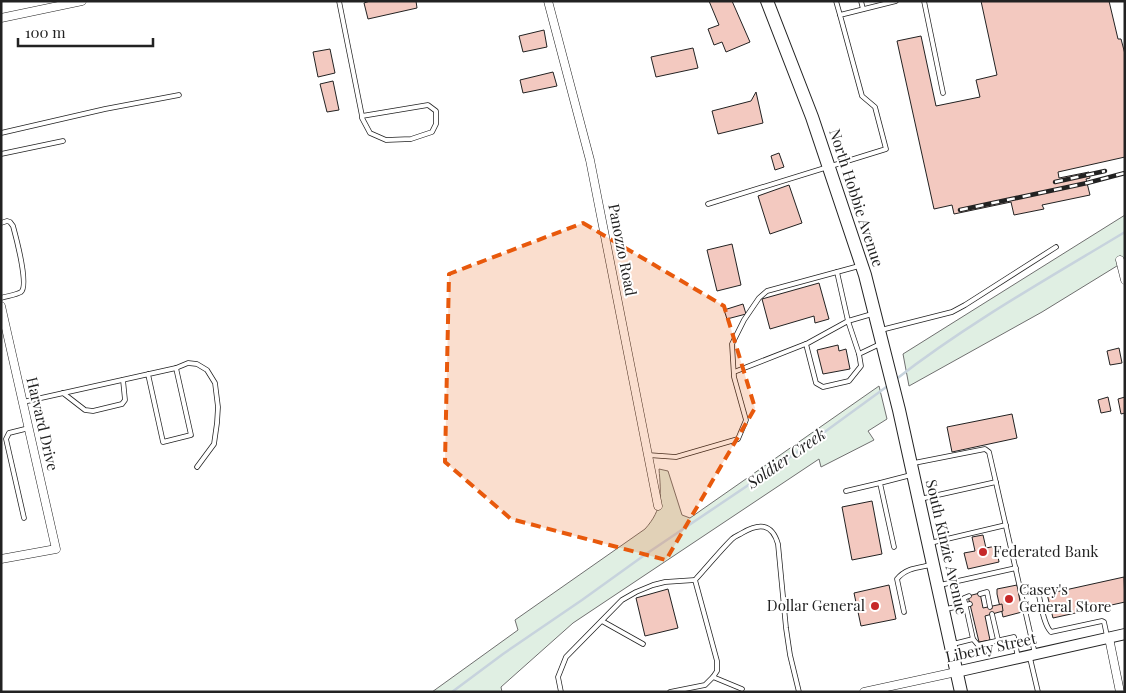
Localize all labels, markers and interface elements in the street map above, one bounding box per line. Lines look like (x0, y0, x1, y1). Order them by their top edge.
scale bar (18, 15, 152, 47)
text: 100 m (25, 22, 66, 42)
street label: North Hobbie Avenue (825, 126, 889, 269)
street label: Panozzo Road (604, 202, 642, 298)
street label: Harvard Drive (22, 375, 63, 473)
water label: Soldier Creek (741, 423, 829, 493)
street label: South Kinzie Avenue (922, 477, 972, 616)
place label: Federated Bank (993, 541, 1099, 561)
marker: Federated Bank (977, 546, 989, 558)
place label: Casey's General Store (1019, 579, 1111, 616)
marker: Casey's General Store (1003, 593, 1015, 605)
place label: Dollar General (767, 595, 865, 615)
marker: Dollar General (869, 600, 881, 612)
street label: Liberty Street (944, 627, 1039, 666)

